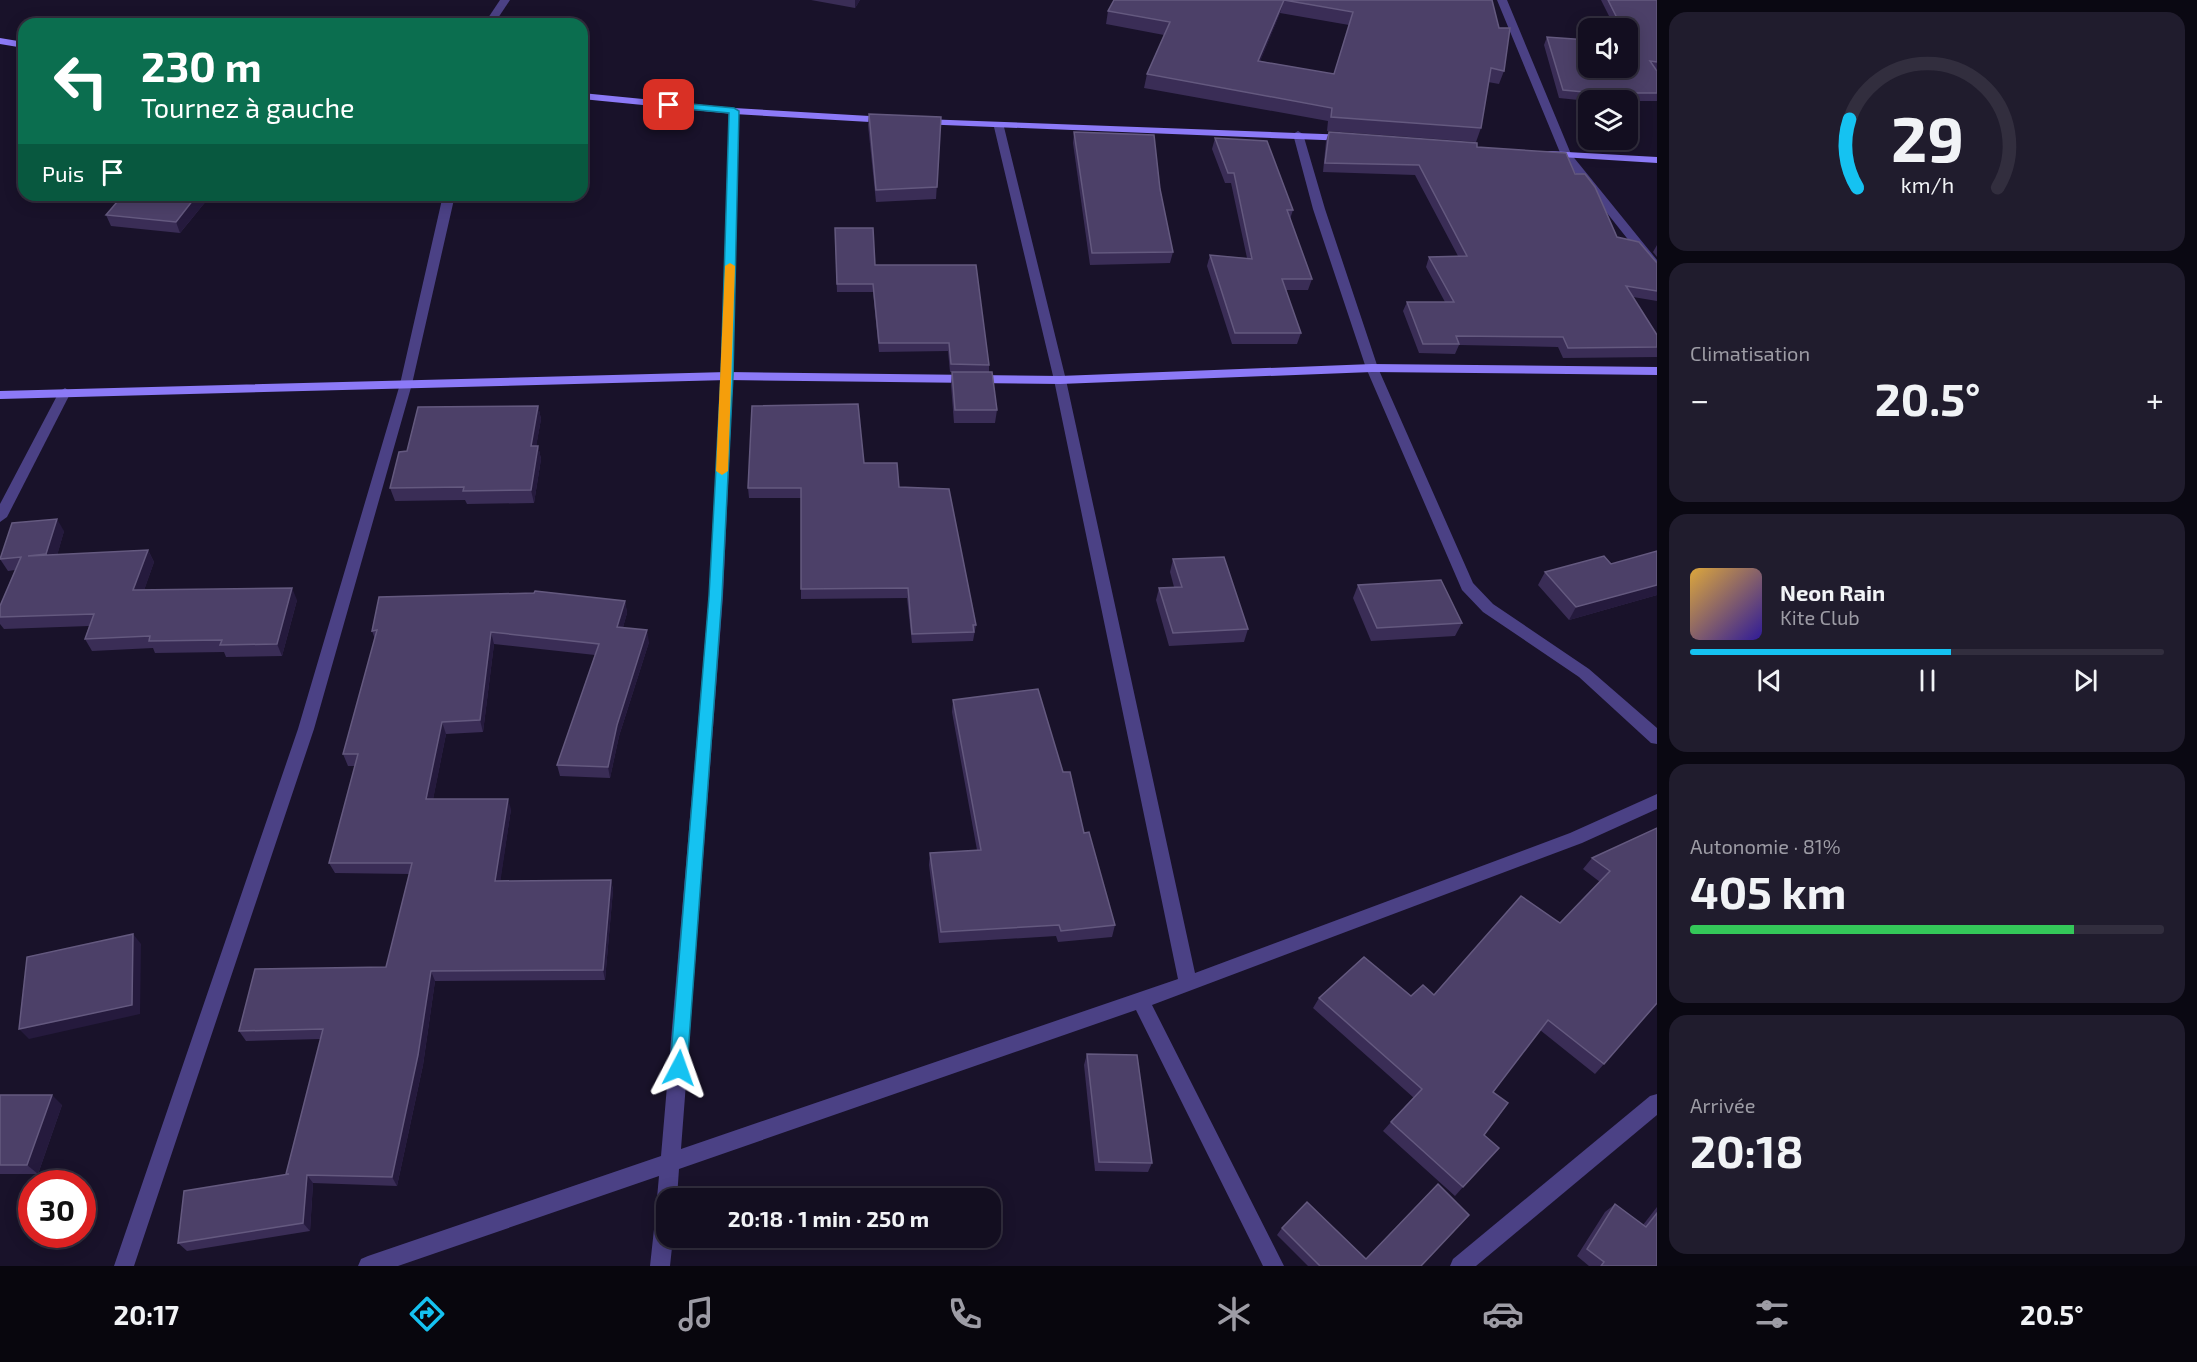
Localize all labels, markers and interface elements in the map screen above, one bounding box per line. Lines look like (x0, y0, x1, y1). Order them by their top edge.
map controls (1578, 18, 1638, 150)
button: sound (1578, 18, 1638, 78)
text: 230 m (141, 40, 262, 90)
icon: left (42, 42, 120, 120)
pin (643, 79, 694, 130)
icon: arrive (652, 88, 685, 121)
button: layers (1578, 90, 1638, 150)
text: Tournez à gauche (141, 91, 355, 123)
text: 29 (1890, 101, 1964, 176)
icon: arrive (96, 156, 129, 189)
text: Puis (42, 160, 84, 186)
text: km/h (1900, 173, 1954, 198)
text: Climatisation (1690, 341, 1810, 365)
text: 20.5° (1875, 371, 1980, 425)
text: − (1690, 379, 1709, 419)
text: + (2146, 379, 2164, 419)
text: Neon Rain (1780, 579, 1885, 605)
text: Kite Club (1780, 605, 1860, 629)
icon: previous (1753, 664, 1786, 697)
icon: pause (1911, 664, 1944, 697)
icon: next (2069, 664, 2102, 697)
text: Autonomie · 81% (1690, 834, 1841, 858)
text: 405 km (1690, 864, 1846, 918)
position arrow (647, 1036, 711, 1100)
text: Arrivée (1690, 1093, 1755, 1117)
text: 20:18 (1690, 1123, 1804, 1177)
speed limit sign: 30 (18, 1170, 96, 1248)
text: 20:18 · 1 min · 250 m (728, 1205, 929, 1231)
icon: directions (406, 1293, 448, 1335)
icon: music (675, 1293, 717, 1335)
icon: phone (944, 1293, 986, 1335)
icon: climate (1213, 1293, 1255, 1335)
icon: car (1482, 1293, 1524, 1335)
icon: filters (1751, 1293, 1793, 1335)
text: 20:17 (113, 1298, 179, 1330)
text: 20.5° (2020, 1298, 2083, 1330)

